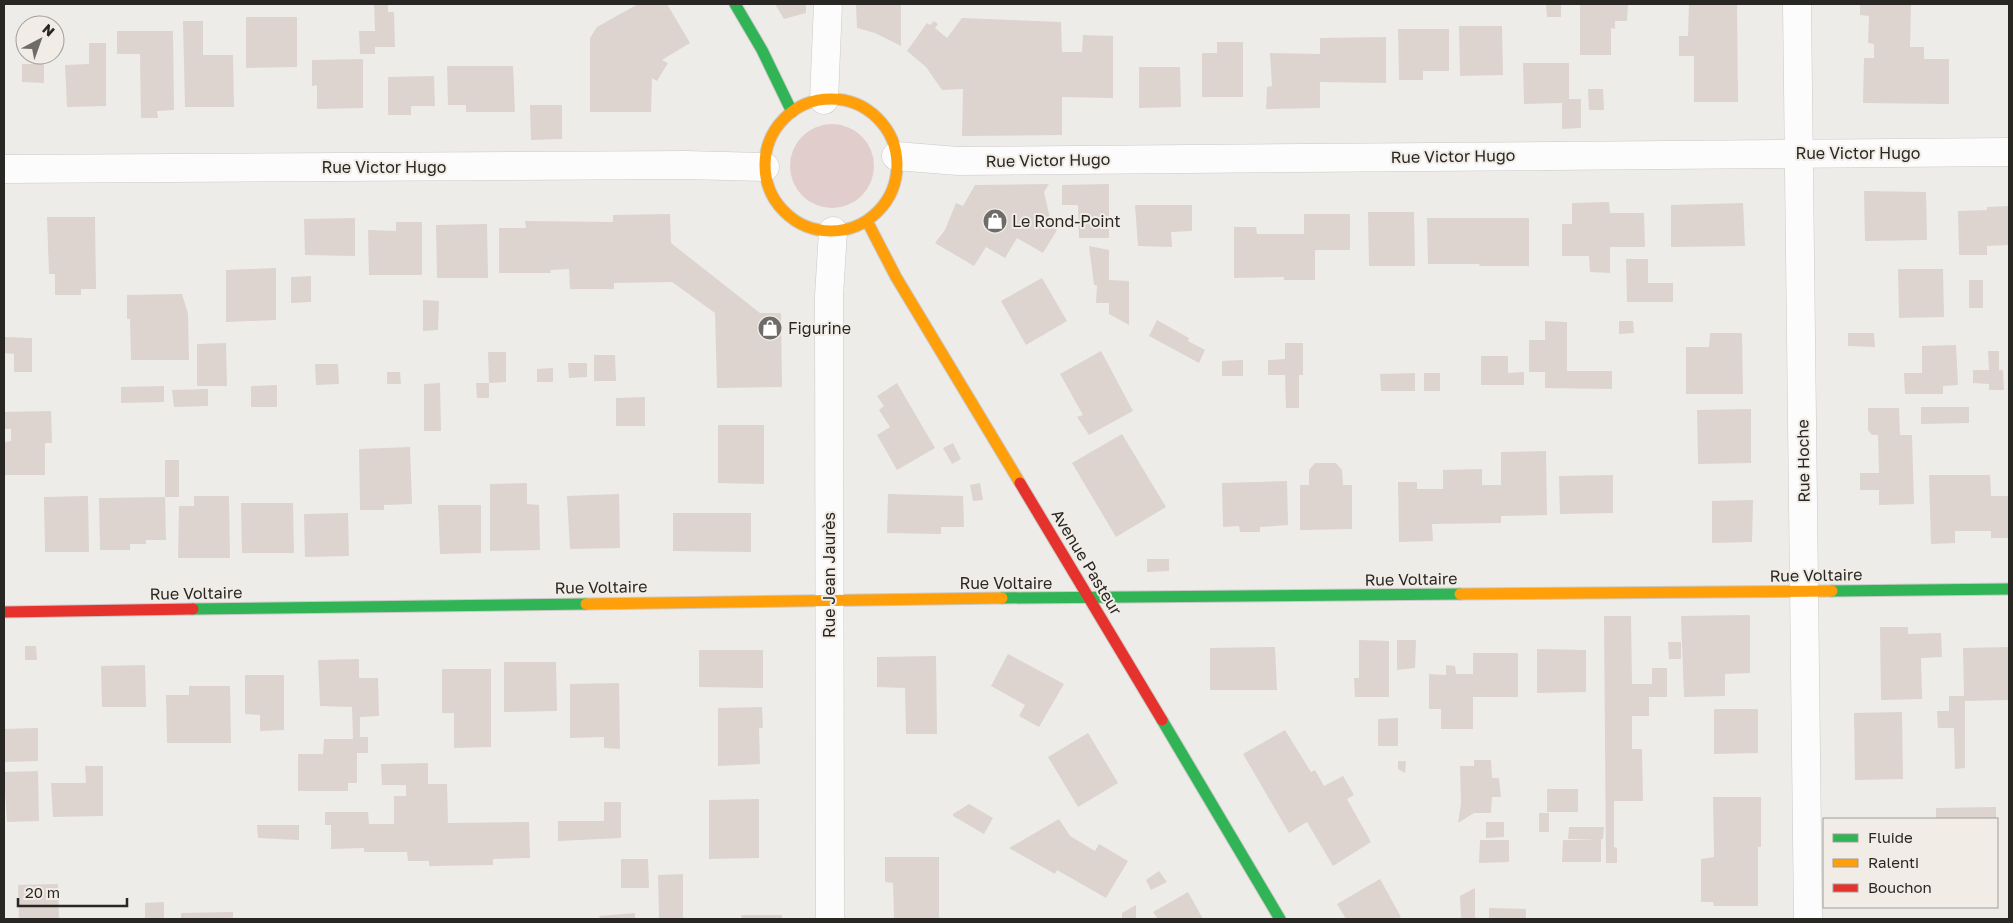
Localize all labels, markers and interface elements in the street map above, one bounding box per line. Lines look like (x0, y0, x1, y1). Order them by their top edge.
north arrow (15, 15, 65, 65)
text: N (39, 20, 58, 40)
street label: Rue Victor Hugo (1796, 143, 1920, 163)
street label: Rue Victor Hugo (1390, 145, 1516, 167)
street label: Rue Victor Hugo (985, 149, 1111, 171)
street label: Rue Victor Hugo (322, 157, 446, 177)
shop icon: Le Rond-Point (982, 208, 1008, 234)
place label: Le Rond-Point (1012, 211, 1121, 231)
shop icon: Figurine (757, 315, 783, 341)
place label: Figurine (788, 318, 851, 338)
street label: Rue Hoche (1792, 419, 1814, 503)
street label: Avenue Pasteur (1048, 505, 1126, 619)
street label: Rue Jean Jaurès (819, 512, 839, 638)
street label: Rue Voltaire (1769, 564, 1863, 586)
street label: Rue Voltaire (1364, 568, 1458, 590)
street label: Rue Voltaire (960, 573, 1052, 593)
street label: Rue Voltaire (554, 576, 648, 598)
street label: Rue Voltaire (149, 582, 243, 604)
legend (1823, 818, 1998, 908)
text: Fluide (1868, 828, 1913, 846)
text: Ralenti (1868, 853, 1919, 871)
scale bar (18, 876, 126, 908)
text: Bouchon (1868, 878, 1932, 896)
text: 20 m (25, 883, 60, 901)

